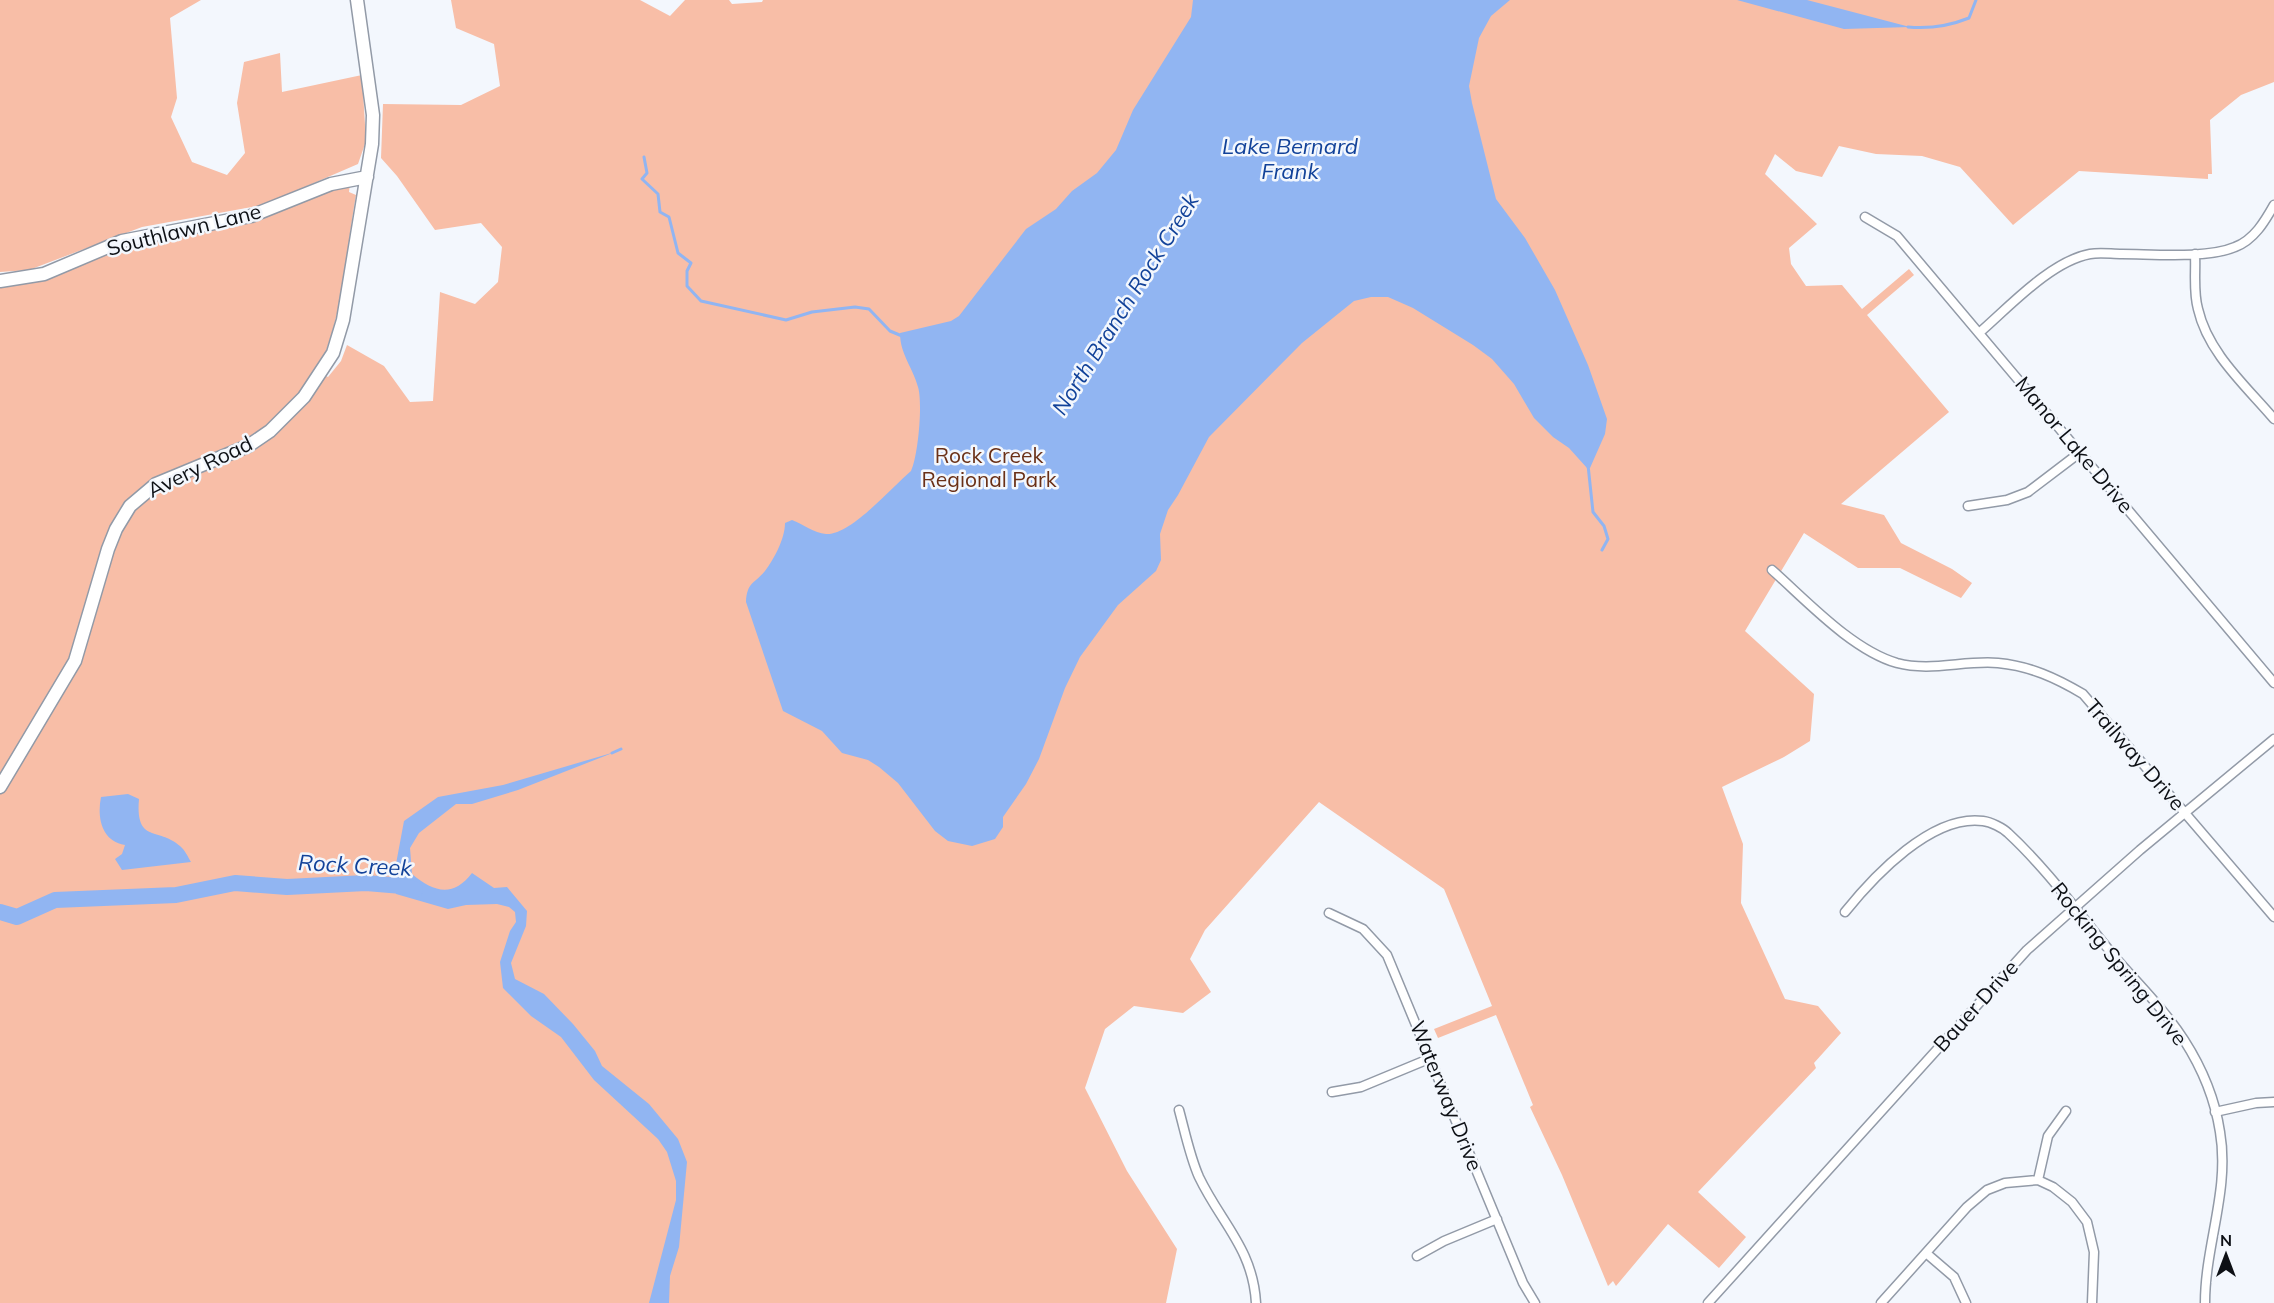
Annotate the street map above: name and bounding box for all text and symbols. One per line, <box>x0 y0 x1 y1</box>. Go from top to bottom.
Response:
water label: Lake Bernard Frank <box>1222 132 1359 185</box>
water label: North Branch Rock Creek <box>1045 187 1205 420</box>
street label: Southlawn Lane <box>104 197 264 261</box>
street label: Manor Lake Drive <box>2010 371 2139 518</box>
street label: Avery Road <box>143 430 256 503</box>
park label: Rock Creek Regional Park <box>922 442 1057 492</box>
street label: Trailway Drive <box>2080 693 2191 815</box>
water label: Rock Creek <box>298 848 413 882</box>
street label: Rocking Spring Drive <box>2046 877 2194 1050</box>
street label: Bauer Drive <box>1927 954 2023 1056</box>
street label: Waterway Drive <box>1405 1017 1489 1174</box>
north arrow <box>2196 1225 2256 1285</box>
text: N <box>2220 1230 2232 1250</box>

